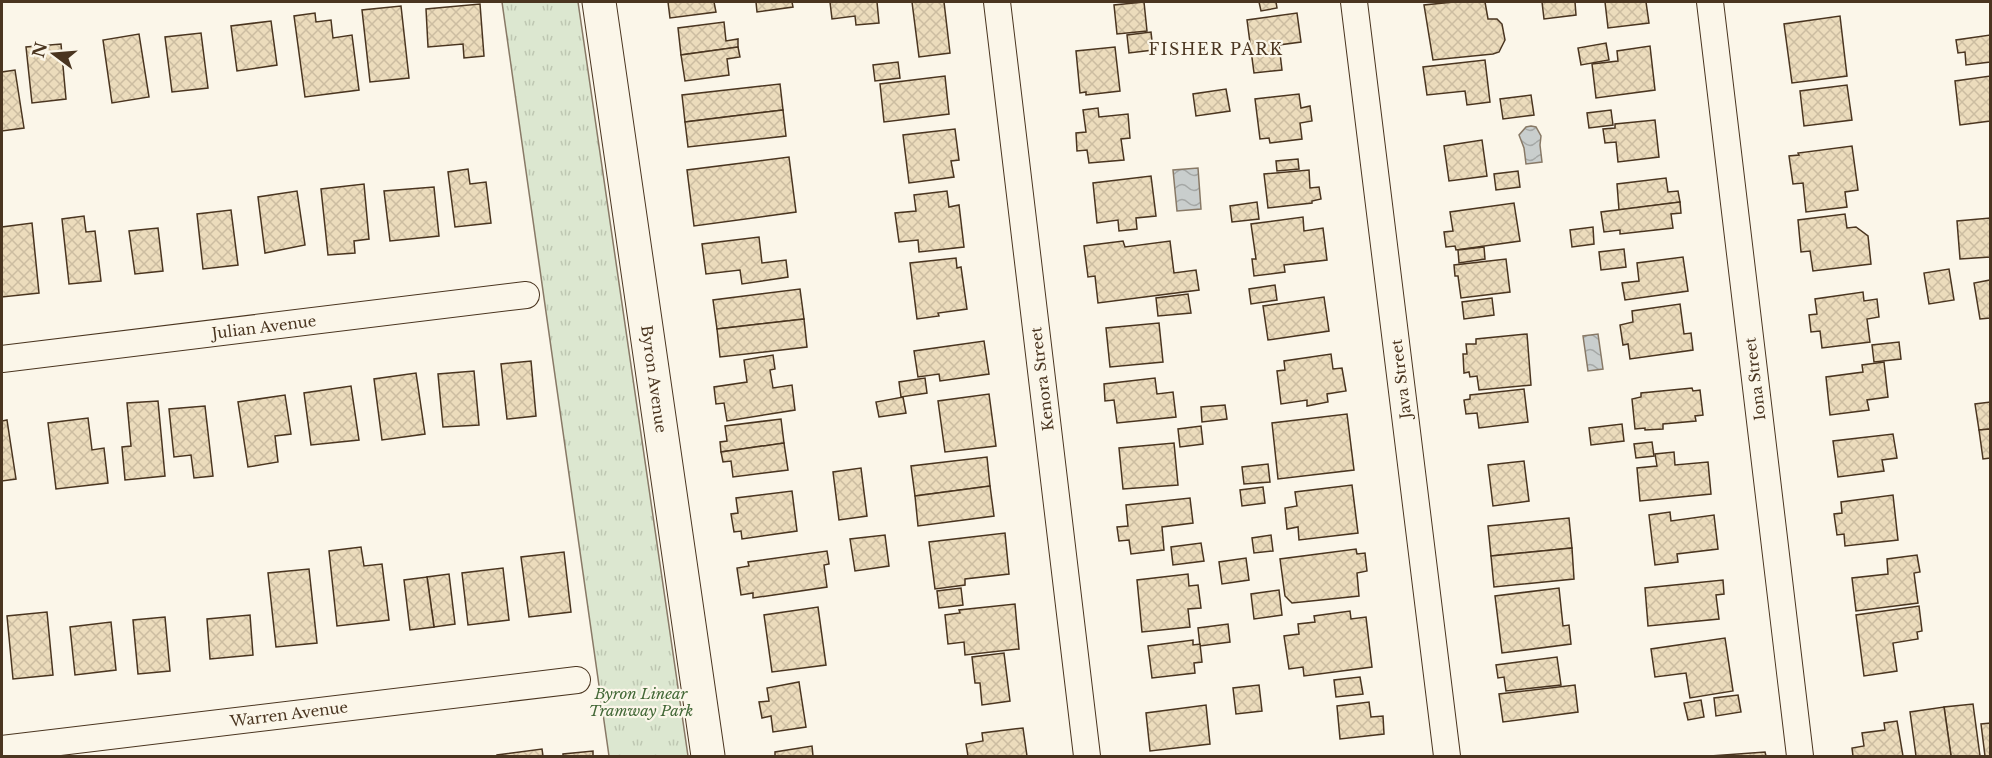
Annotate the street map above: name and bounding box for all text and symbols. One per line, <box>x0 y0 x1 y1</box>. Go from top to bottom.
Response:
north arrow <box>24 24 84 84</box>
district label: FISHER PARK <box>1149 39 1283 59</box>
text: N <box>28 40 51 60</box>
street label: Julian Avenue <box>209 311 317 343</box>
street label: Byron Avenue <box>637 324 671 434</box>
street label: Kenora Street <box>1026 325 1058 432</box>
street label: Iona Street <box>1740 336 1770 422</box>
street label: Java Street <box>1387 338 1416 422</box>
park label: Byron Linear Tramway Park <box>589 684 693 720</box>
street label: Warren Avenue <box>228 697 349 731</box>

